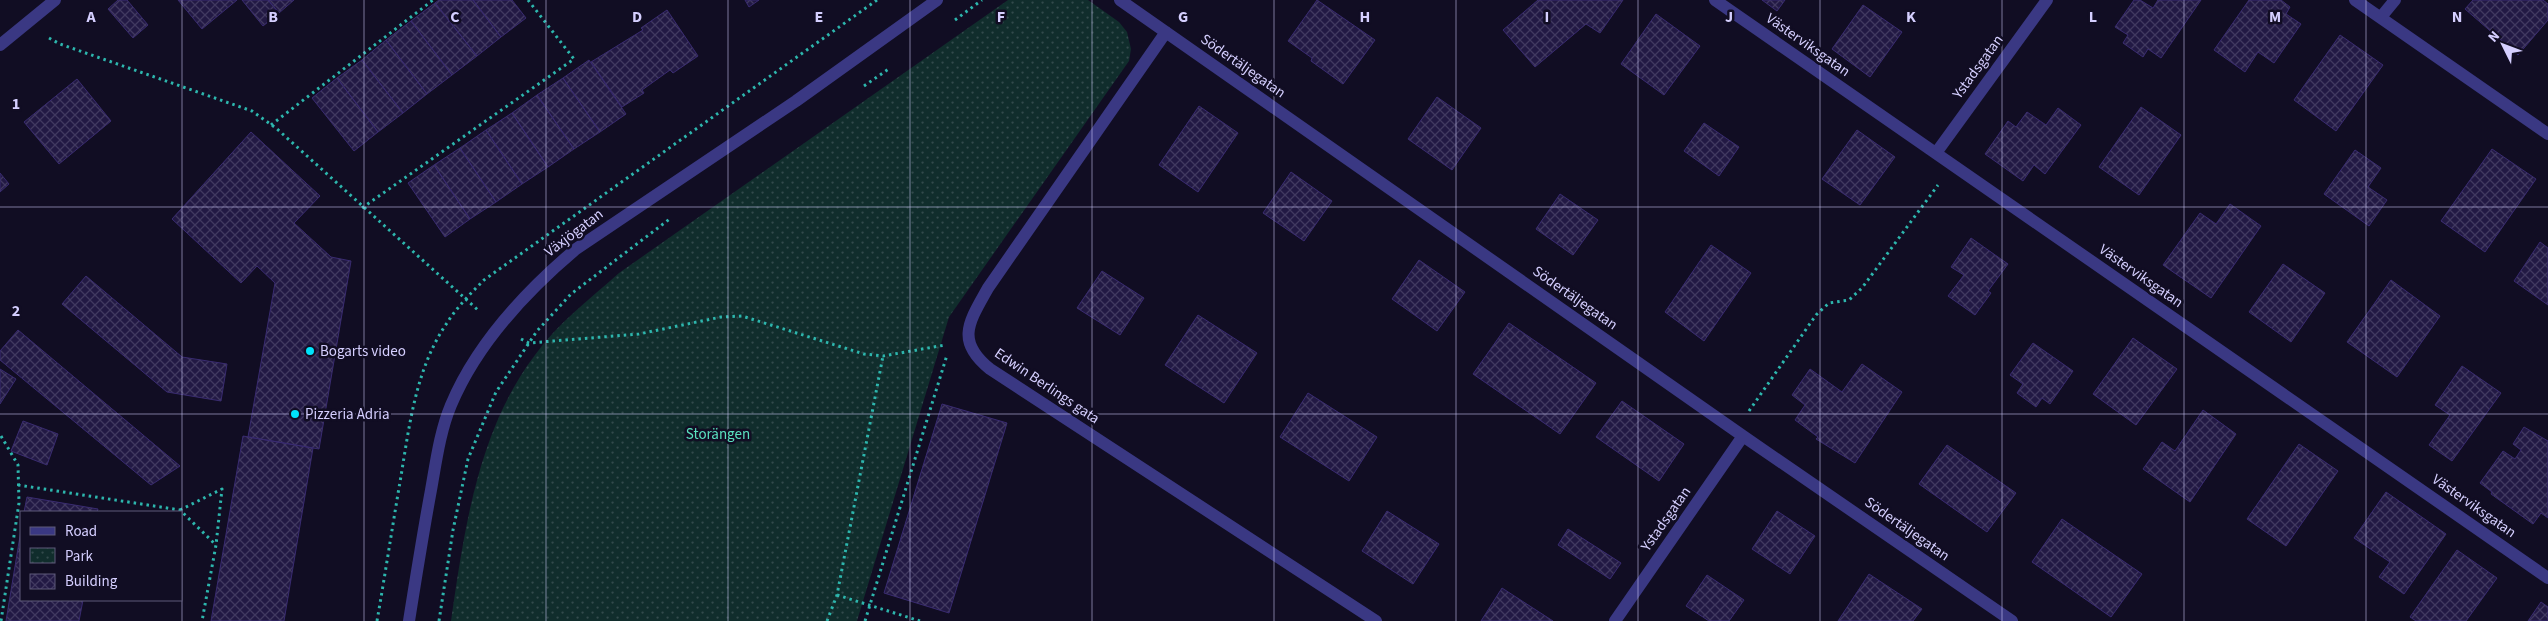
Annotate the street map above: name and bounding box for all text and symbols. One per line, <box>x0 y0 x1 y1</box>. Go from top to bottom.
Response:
text: A <box>85 6 96 28</box>
text: B <box>268 6 278 28</box>
text: C <box>450 6 460 28</box>
text: D <box>632 6 642 28</box>
text: E <box>815 6 823 28</box>
text: F <box>997 6 1005 28</box>
text: G <box>1178 6 1188 28</box>
text: H <box>1360 6 1370 28</box>
text: I <box>1545 6 1549 28</box>
text: J <box>1725 6 1733 28</box>
text: K <box>1906 6 1916 28</box>
text: L <box>2089 6 2097 28</box>
text: M <box>2269 6 2281 28</box>
text: N <box>2452 6 2462 28</box>
street label: Västerviksgatan <box>1762 8 1854 82</box>
north arrow <box>2478 20 2528 70</box>
text: N <box>2484 27 2505 47</box>
street label: Södertäljegatan <box>1196 29 1290 103</box>
street label: Ystadsgatan <box>1947 31 2008 104</box>
text: 1 <box>12 93 20 115</box>
street label: Växjögatan <box>540 204 608 262</box>
street label: Västerviksgatan <box>2095 239 2187 313</box>
street label: Södertäljegatan <box>1528 261 1622 335</box>
text: 2 <box>12 300 20 322</box>
place label: Bogarts video <box>320 341 406 362</box>
street label: Edwin Berlings gata <box>990 343 1104 429</box>
marker: Bogarts video <box>304 345 316 357</box>
place label: Pizzeria Adria <box>305 404 390 425</box>
marker: Pizzeria Adria <box>289 408 301 420</box>
park label: Storängen <box>686 424 750 445</box>
street label: Västerviksgatan <box>2428 469 2520 543</box>
street label: Ystadsgatan <box>1635 482 1696 556</box>
street label: Södertäljegatan <box>1860 492 1954 566</box>
legend <box>20 511 182 601</box>
text: Road <box>65 521 97 542</box>
text: Park <box>65 546 94 567</box>
text: Building <box>65 571 118 592</box>

